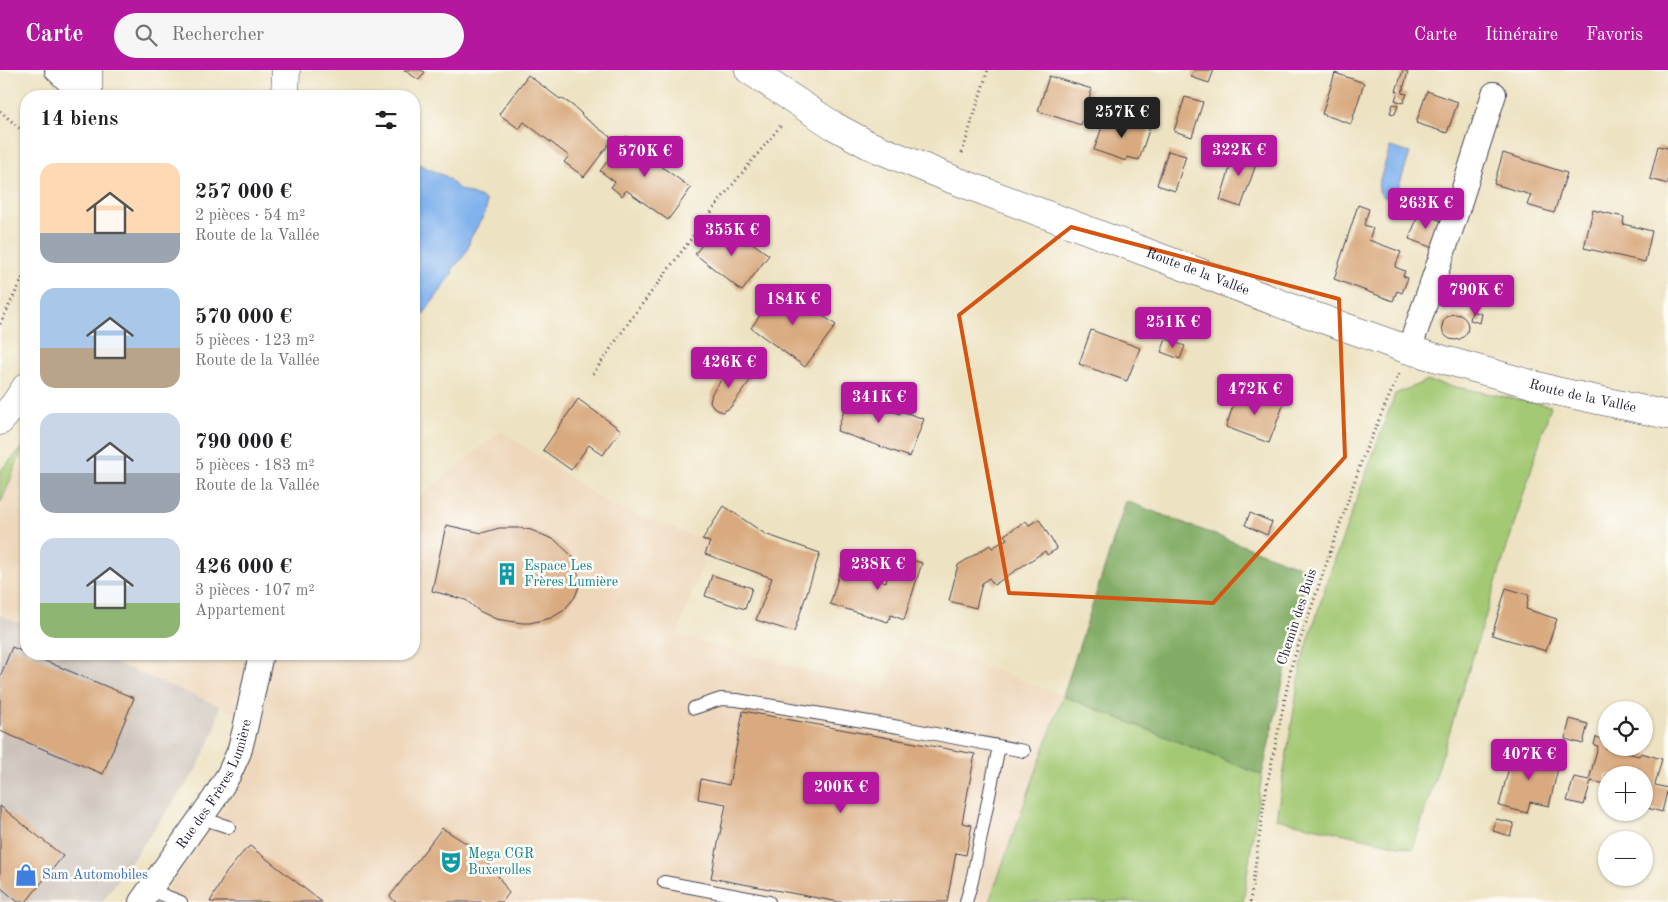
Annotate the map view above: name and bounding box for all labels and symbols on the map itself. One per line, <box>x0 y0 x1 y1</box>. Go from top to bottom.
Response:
pin: 257K € <box>1081 97 1163 139</box>
pin: 322K € <box>1198 134 1280 177</box>
pin: 570K € <box>604 136 686 178</box>
pin: 263K € <box>1385 188 1467 230</box>
pin: 355K € <box>691 214 773 257</box>
street label: Route de la Vallée <box>1144 246 1251 298</box>
pin: 790K € <box>1435 274 1517 317</box>
pin: 184K € <box>752 284 834 326</box>
pin: 251K € <box>1132 306 1214 349</box>
pin: 426K € <box>688 346 770 389</box>
pin: 472K € <box>1214 374 1296 416</box>
street label: Route de la Vallée <box>1528 377 1637 415</box>
pin: 341K € <box>838 382 920 424</box>
pin: 238K € <box>837 548 919 591</box>
place label: Espace Les Frères Lumière <box>524 559 618 589</box>
building icon: Espace Les Frères Lumière <box>494 561 520 587</box>
street label: Chemin des Buis <box>1275 567 1319 667</box>
street label: Rue des Frères Lumière <box>174 718 254 851</box>
pin: 407K € <box>1488 738 1570 781</box>
pin: 200K € <box>800 772 882 814</box>
place label: Mega CGR Buxerolles <box>468 847 534 877</box>
theatre icon: Mega CGR Buxerolles <box>438 849 464 875</box>
shop icon: Sam Automobiles <box>13 862 39 888</box>
place label: Sam Automobiles <box>42 868 148 882</box>

